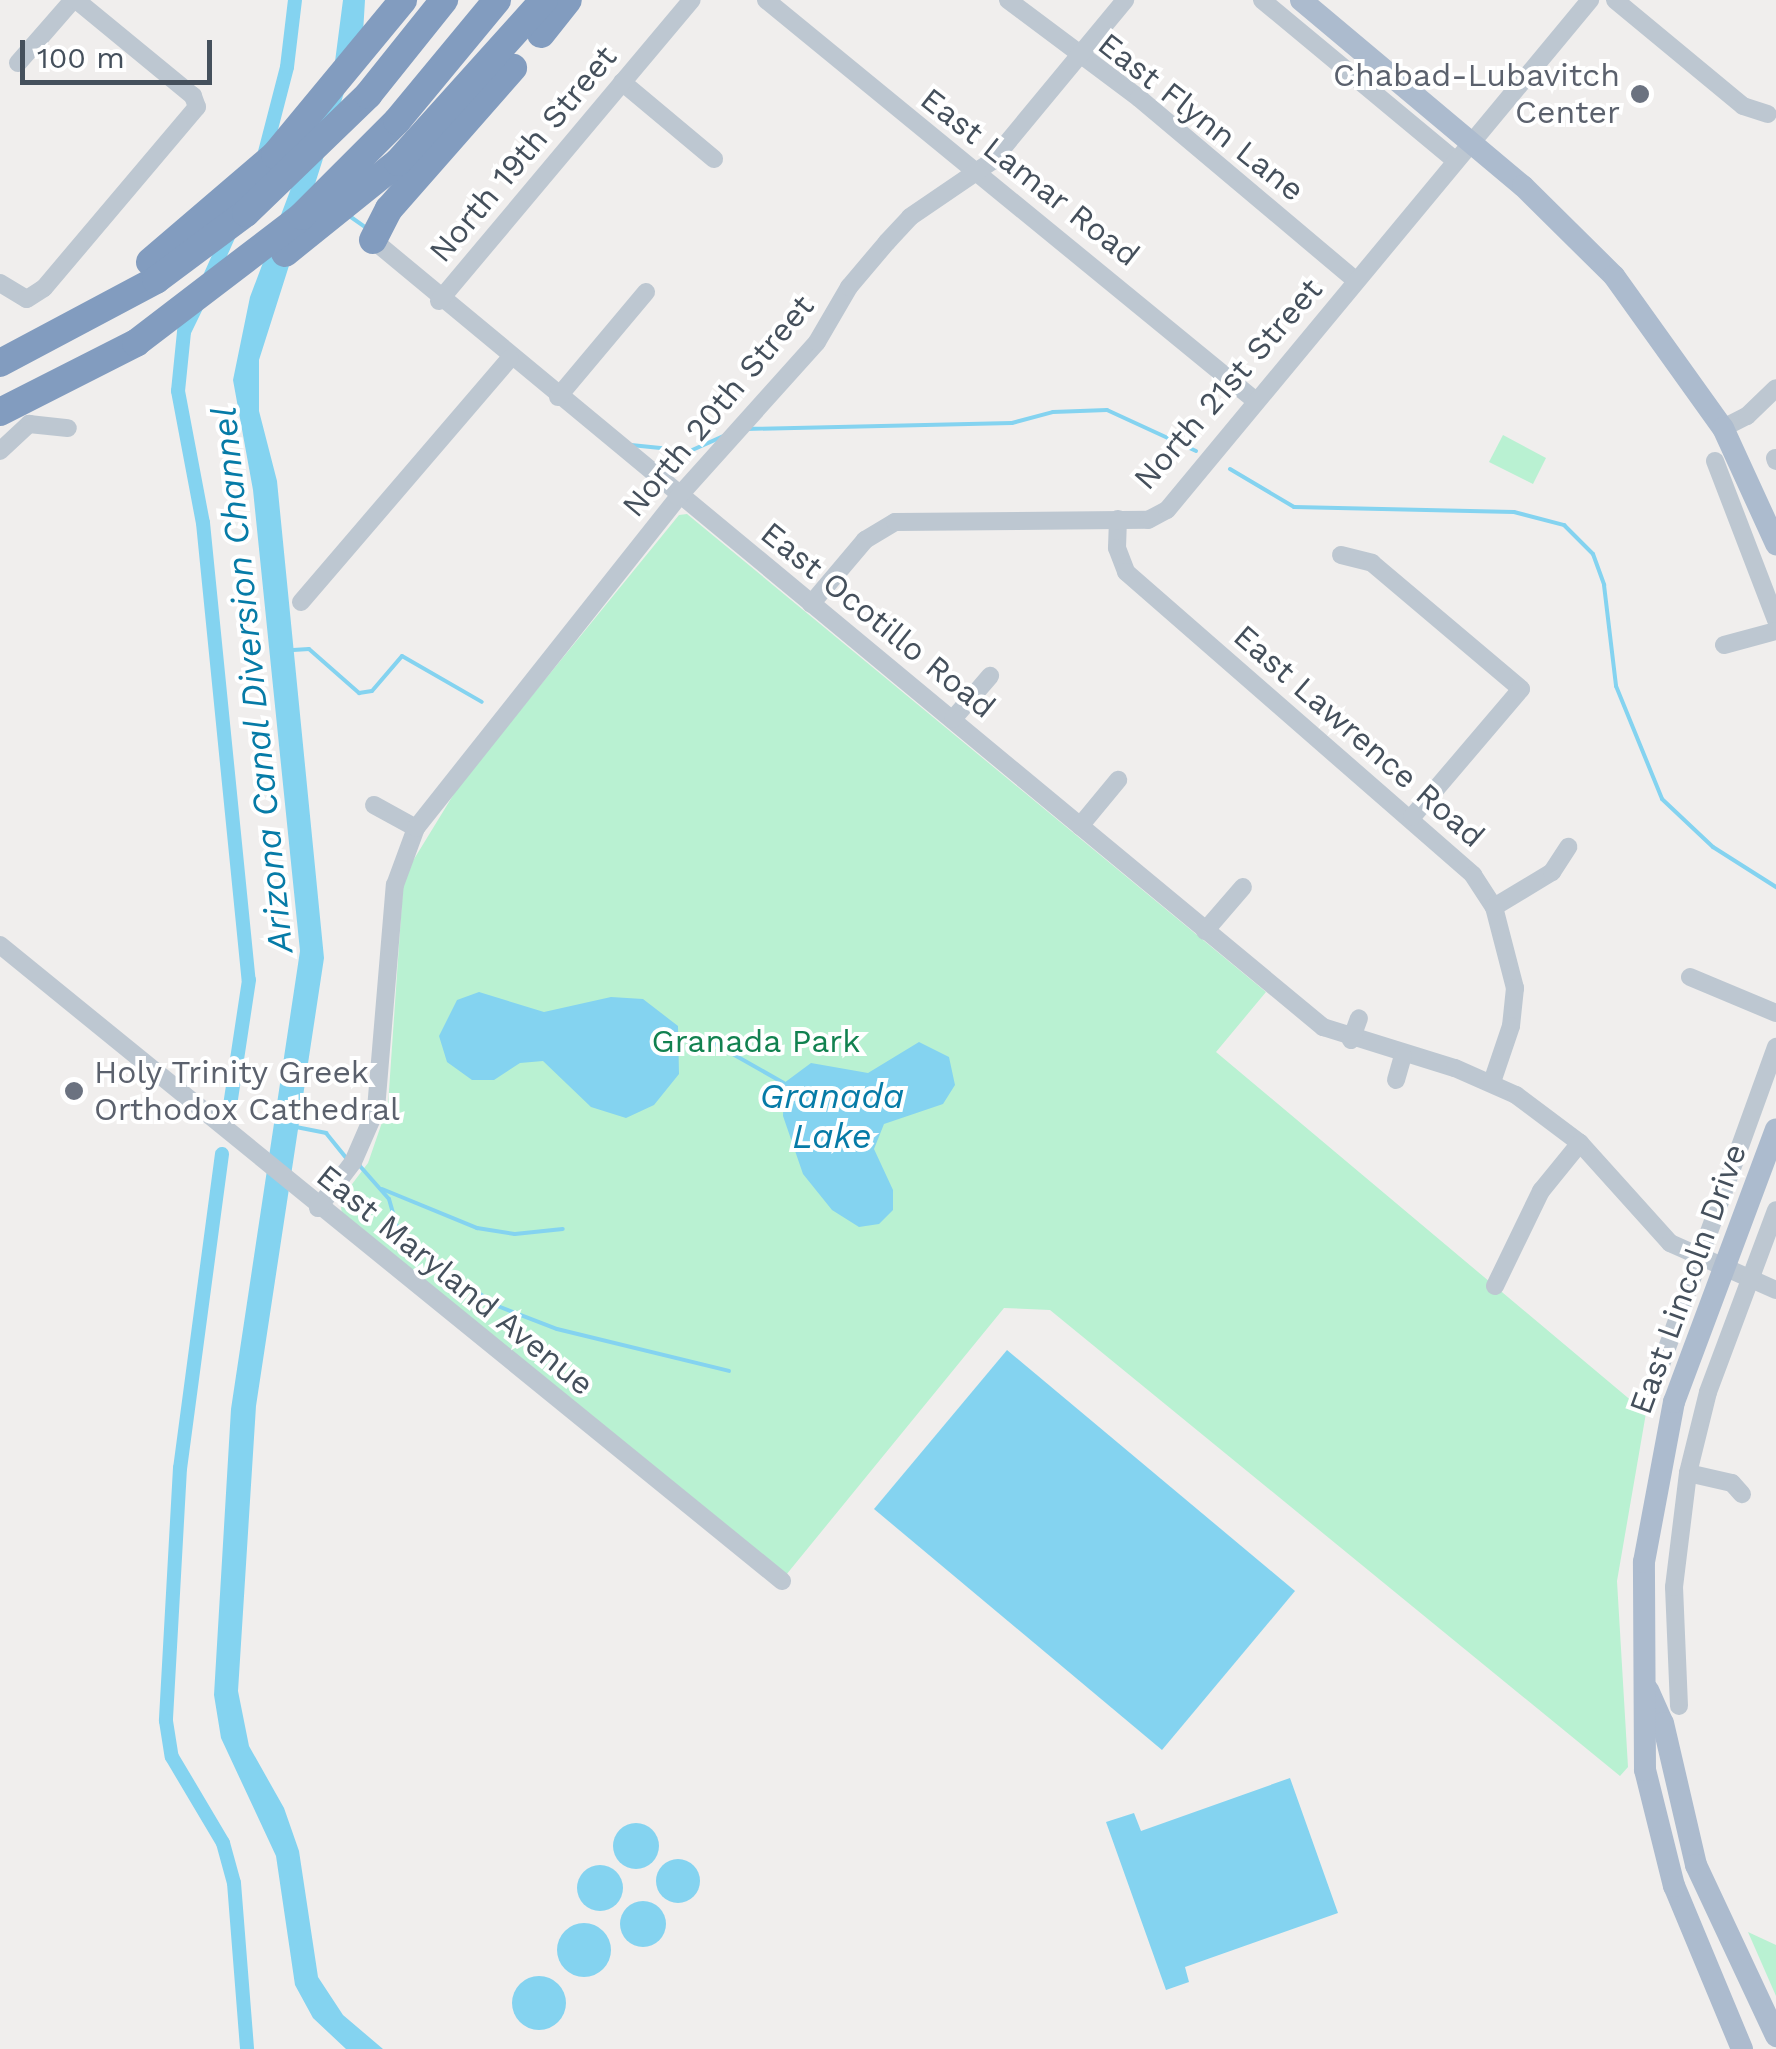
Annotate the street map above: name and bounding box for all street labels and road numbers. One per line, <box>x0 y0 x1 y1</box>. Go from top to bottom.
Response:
street label: East Flynn Lane <box>1090 25 1312 209</box>
street label: North 19th Street <box>421 38 625 270</box>
street label: East Lamar Road <box>913 79 1147 275</box>
street label: North 21st Street <box>1126 271 1330 497</box>
street label: North 20th Street <box>614 287 822 525</box>
street label: East Ocotillo Road <box>753 514 1003 726</box>
street label: East Lawrence Road <box>1226 617 1492 855</box>
street label: East Lincoln Drive <box>1621 1139 1755 1419</box>
street label: East Maryland Avenue <box>308 1156 602 1404</box>

